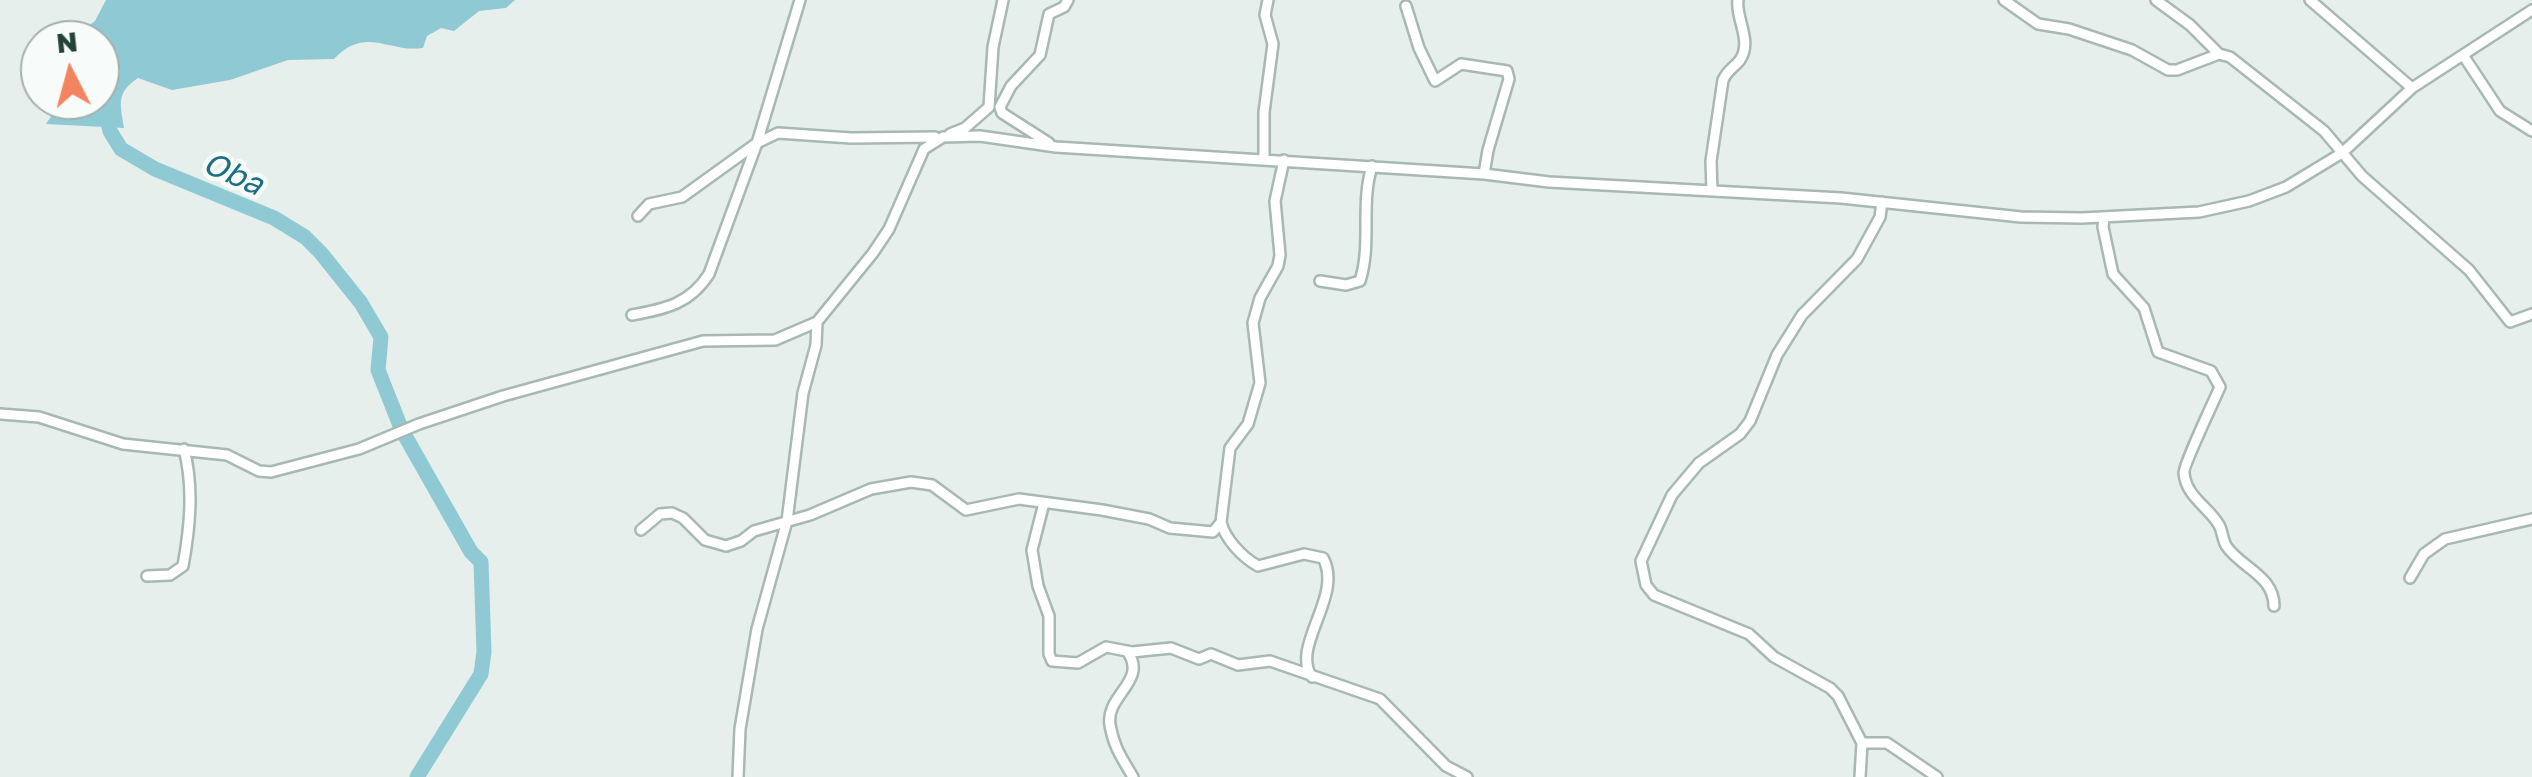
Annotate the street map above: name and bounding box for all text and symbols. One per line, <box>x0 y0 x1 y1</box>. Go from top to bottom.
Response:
north arrow <box>20 20 120 120</box>
text: N <box>55 24 79 59</box>
water label: Oba <box>197 144 269 204</box>

